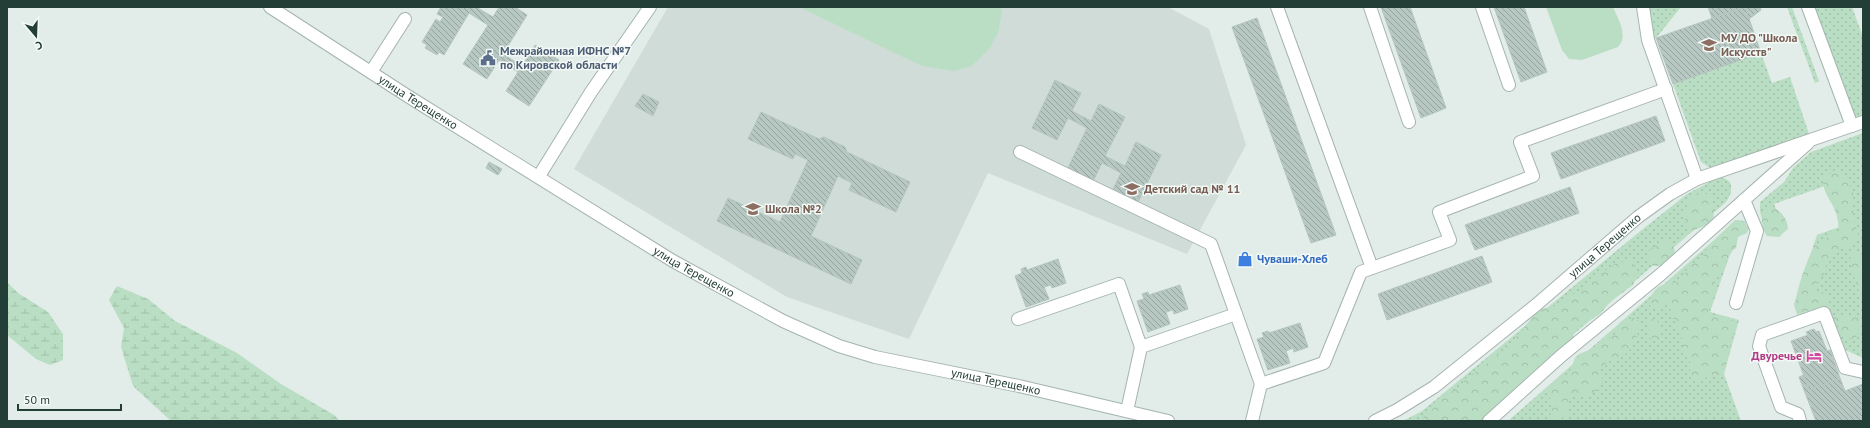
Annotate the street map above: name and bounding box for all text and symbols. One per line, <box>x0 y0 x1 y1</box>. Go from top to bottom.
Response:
north arrow <box>16 16 56 56</box>
place label: МУ ДО "Школа Искусств" <box>1721 30 1797 59</box>
school or university icon: МУ ДО "Школа Искусств" <box>1700 36 1718 54</box>
text: С <box>34 38 44 53</box>
place label: Межрайонная ИФНС №7 по Кировской области <box>500 43 631 72</box>
public building icon: Межрайонная ИФНС №7 по Кировской области <box>479 49 497 67</box>
street label: улица Терещенко <box>376 71 461 132</box>
school or university icon: Детский сад № 11 <box>1123 180 1141 198</box>
place label: Детский сад № 11 <box>1144 181 1240 196</box>
school or university icon: Школа №2 <box>744 200 762 218</box>
place label: Школа №2 <box>765 201 822 216</box>
street label: улица Терещенко <box>1565 210 1644 281</box>
street label: улица Терещенко <box>651 243 737 300</box>
shop icon: Чуваши-Хлеб <box>1236 250 1254 268</box>
place label: Чуваши-Хлеб <box>1257 251 1328 266</box>
hotel icon: Двуречье <box>1805 347 1823 365</box>
place label: Двуречье <box>1751 348 1802 363</box>
street label: улица Терещенко <box>950 365 1042 398</box>
scale bar <box>18 386 121 412</box>
text: 50 m <box>24 392 50 407</box>

